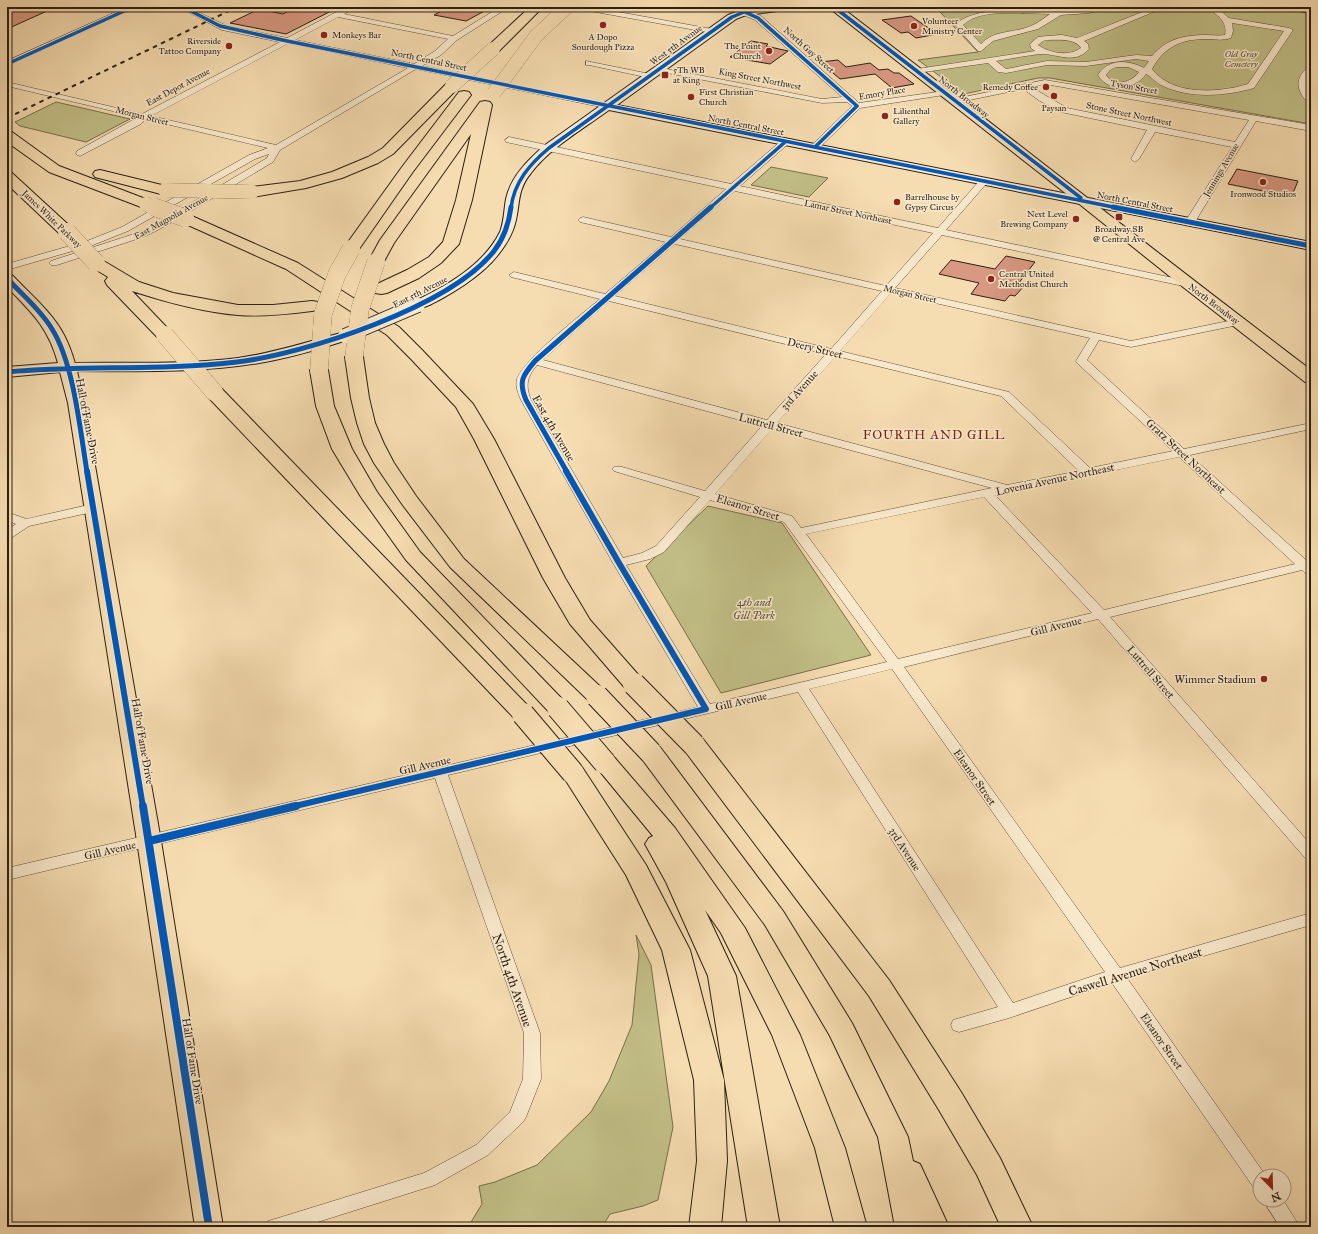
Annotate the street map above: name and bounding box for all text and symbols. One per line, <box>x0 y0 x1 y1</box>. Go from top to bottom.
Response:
place label: Volunteer Ministry Center <box>921 15 983 36</box>
marker: A Dopo Sourdough Pizza <box>598 20 608 30</box>
marker: Volunteer Ministry Center <box>909 21 919 31</box>
street label: West 5th Avenue <box>648 22 704 67</box>
street label: North Gay Street <box>782 24 838 76</box>
place label: Monkeys Bar <box>332 29 382 40</box>
marker: Monkeys Bar <box>319 30 329 40</box>
place label: A Dopo Sourdough Pizza <box>572 31 635 53</box>
place label: Riverside Tattoo Company <box>159 35 222 56</box>
place label: The Point Church <box>724 40 762 61</box>
marker: Riverside Tattoo Company <box>224 41 234 51</box>
street label: North Central Street <box>390 46 469 73</box>
marker: The Point Church <box>764 46 774 56</box>
park label: Old Gray Cemetery <box>1224 48 1258 69</box>
place label: 5Th WB at King <box>673 64 705 86</box>
street label: East Depot Avenue <box>144 65 212 108</box>
street label: King Street Northwest <box>718 65 803 93</box>
marker: 5Th WB at King <box>660 70 670 80</box>
street label: North Broadway <box>937 73 993 120</box>
street label: Tyson Street <box>1110 77 1159 96</box>
place label: Remedy Coffee <box>982 81 1038 92</box>
marker: Remedy Coffee <box>1041 82 1051 92</box>
street label: Emory Place <box>858 83 906 102</box>
place label: First Christian Church <box>699 86 754 107</box>
marker: Paysan <box>1049 91 1059 101</box>
marker: First Christian Church <box>686 92 696 102</box>
street label: Stone Street Northwest <box>1085 99 1174 128</box>
place label: Paysan <box>1042 102 1067 113</box>
street label: Morgan Street <box>114 104 171 129</box>
place label: Lilienthal Gallery <box>893 105 931 126</box>
marker: Lilienthal Gallery <box>880 111 890 121</box>
street label: North Central Street <box>707 112 786 137</box>
street label: Jennings Avenue <box>1200 141 1242 200</box>
marker: Ironwood Studios <box>1258 177 1268 187</box>
street label: James White Parkway <box>19 187 85 251</box>
place label: Ironwood Studios <box>1230 188 1296 199</box>
street label: North Central Street <box>1096 189 1175 214</box>
place label: Barrelhouse by Gypsy Circus <box>905 191 960 212</box>
street label: East Magnolia Avenue <box>132 192 210 242</box>
street label: Lamar Street Northeast <box>803 197 894 226</box>
marker: Barrelhouse by Gypsy Circus <box>892 197 902 207</box>
place label: Next Level Brewing Company <box>1000 208 1069 230</box>
marker: Broadway SB @ Central Ave <box>1114 212 1124 222</box>
marker: Next Level Brewing Company <box>1071 214 1081 224</box>
place label: Broadway SB @ Central Ave <box>1093 223 1145 244</box>
place label: Central United Methodist Church <box>999 268 1068 289</box>
street label: East 5th Avenue <box>391 273 449 310</box>
marker: Central United Methodist Church <box>986 274 996 284</box>
street label: North Broadway <box>1186 281 1243 327</box>
street label: Morgan Street <box>882 282 939 306</box>
street label: Deery Street <box>786 335 844 362</box>
street label: 3rd Avenue <box>778 367 821 413</box>
street label: Hall of Fame Drive <box>73 377 102 466</box>
street label: East 4th Avenue <box>529 393 578 464</box>
street label: Luttrell Street <box>737 411 805 440</box>
street label: Gratz Street Northeast <box>1143 416 1228 497</box>
district label: FOURTH AND GILL <box>863 427 1005 443</box>
street label: Lovenia Avenue Northeast <box>995 461 1116 498</box>
street label: Eleanor Street <box>715 492 781 523</box>
park label: 4th and Gill Park <box>733 596 775 622</box>
street label: Gill Avenue <box>1029 614 1084 639</box>
street label: Luttrell Street <box>1124 643 1177 702</box>
place label: Wimmer Stadium <box>1175 673 1257 686</box>
marker: Wimmer Stadium <box>1259 674 1269 684</box>
street label: Gill Avenue <box>714 689 769 714</box>
street label: Hall of Fame Drive <box>129 697 157 786</box>
street label: Eleanor Street <box>951 747 999 808</box>
street label: Gill Avenue <box>398 753 453 778</box>
street label: 3rd Avenue <box>886 825 924 874</box>
street label: Gill Avenue <box>83 838 138 863</box>
street label: North 4th Avenue <box>489 931 536 1030</box>
street label: Caswell Avenue Northeast <box>1067 944 1204 1000</box>
street label: Eleanor Street <box>1138 1011 1186 1072</box>
street label: Hall of Fame Drive <box>179 1017 206 1106</box>
north arrow <box>1252 1168 1292 1208</box>
text: N <box>1268 1189 1283 1205</box>

